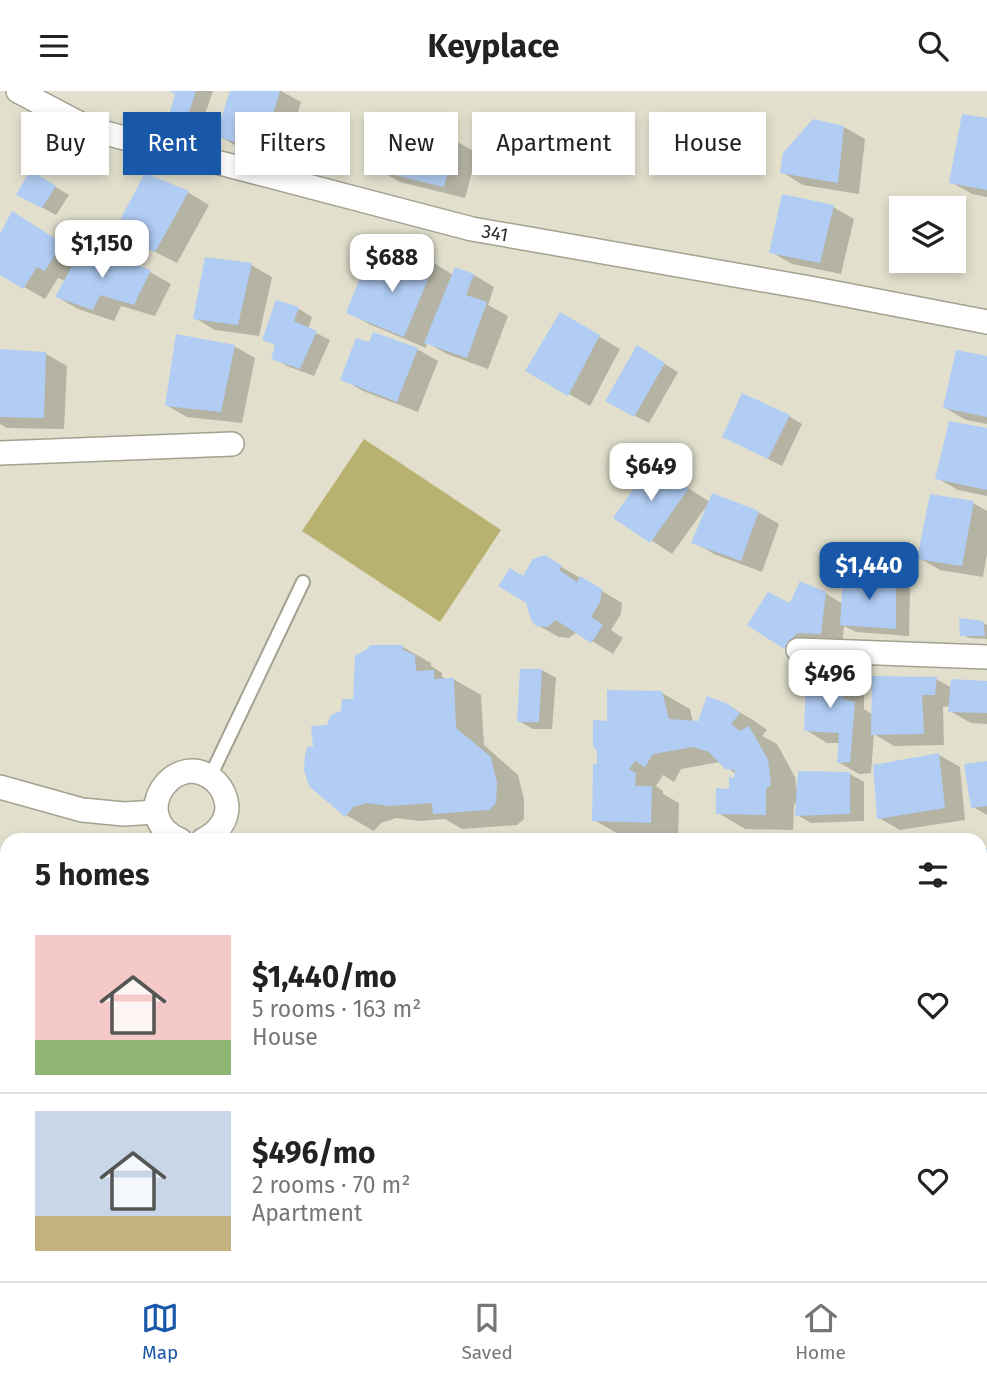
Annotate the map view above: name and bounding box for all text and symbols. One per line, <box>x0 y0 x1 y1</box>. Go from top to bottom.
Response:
icon: menu <box>35 27 73 65</box>
text: Keyplace <box>427 27 560 65</box>
icon: search <box>914 27 952 65</box>
chip: Buy <box>21 112 109 175</box>
chip: Rent <box>123 112 221 175</box>
chip: Filters <box>235 112 350 175</box>
chip: New <box>364 112 458 175</box>
chip: Apartment <box>472 112 635 175</box>
chip: House <box>649 112 766 175</box>
map controls <box>889 196 966 273</box>
button: layers <box>889 196 966 273</box>
street label: 341 <box>480 219 510 247</box>
pin: $1,150 <box>45 221 159 280</box>
text: $1,150 <box>71 229 133 257</box>
pin: $688 <box>351 235 433 294</box>
text: $688 <box>366 243 418 271</box>
pin: $649 <box>610 443 692 503</box>
text: $649 <box>625 452 677 480</box>
pin: $1,440 <box>812 543 926 602</box>
text: $1,440 <box>836 551 902 579</box>
pin: $496 <box>789 651 871 710</box>
text: $496 <box>804 659 856 687</box>
icon: filters <box>914 856 952 894</box>
text: 5 homes <box>35 857 149 893</box>
text: $1,440/mo <box>252 959 397 995</box>
icon: home <box>91 963 175 1047</box>
icon: heart <box>914 986 952 1024</box>
text: 5 rooms · 163 m² <box>252 995 421 1023</box>
text: House <box>252 1023 318 1051</box>
text: $496/mo <box>252 1135 376 1171</box>
icon: home <box>91 1139 175 1223</box>
icon: heart <box>914 1162 952 1200</box>
text: 2 rooms · 70 m² <box>252 1171 410 1199</box>
text: Apartment <box>252 1199 362 1227</box>
tab: Map <box>141 1299 179 1364</box>
tab: Saved <box>461 1299 513 1364</box>
tab: Home <box>795 1299 846 1364</box>

